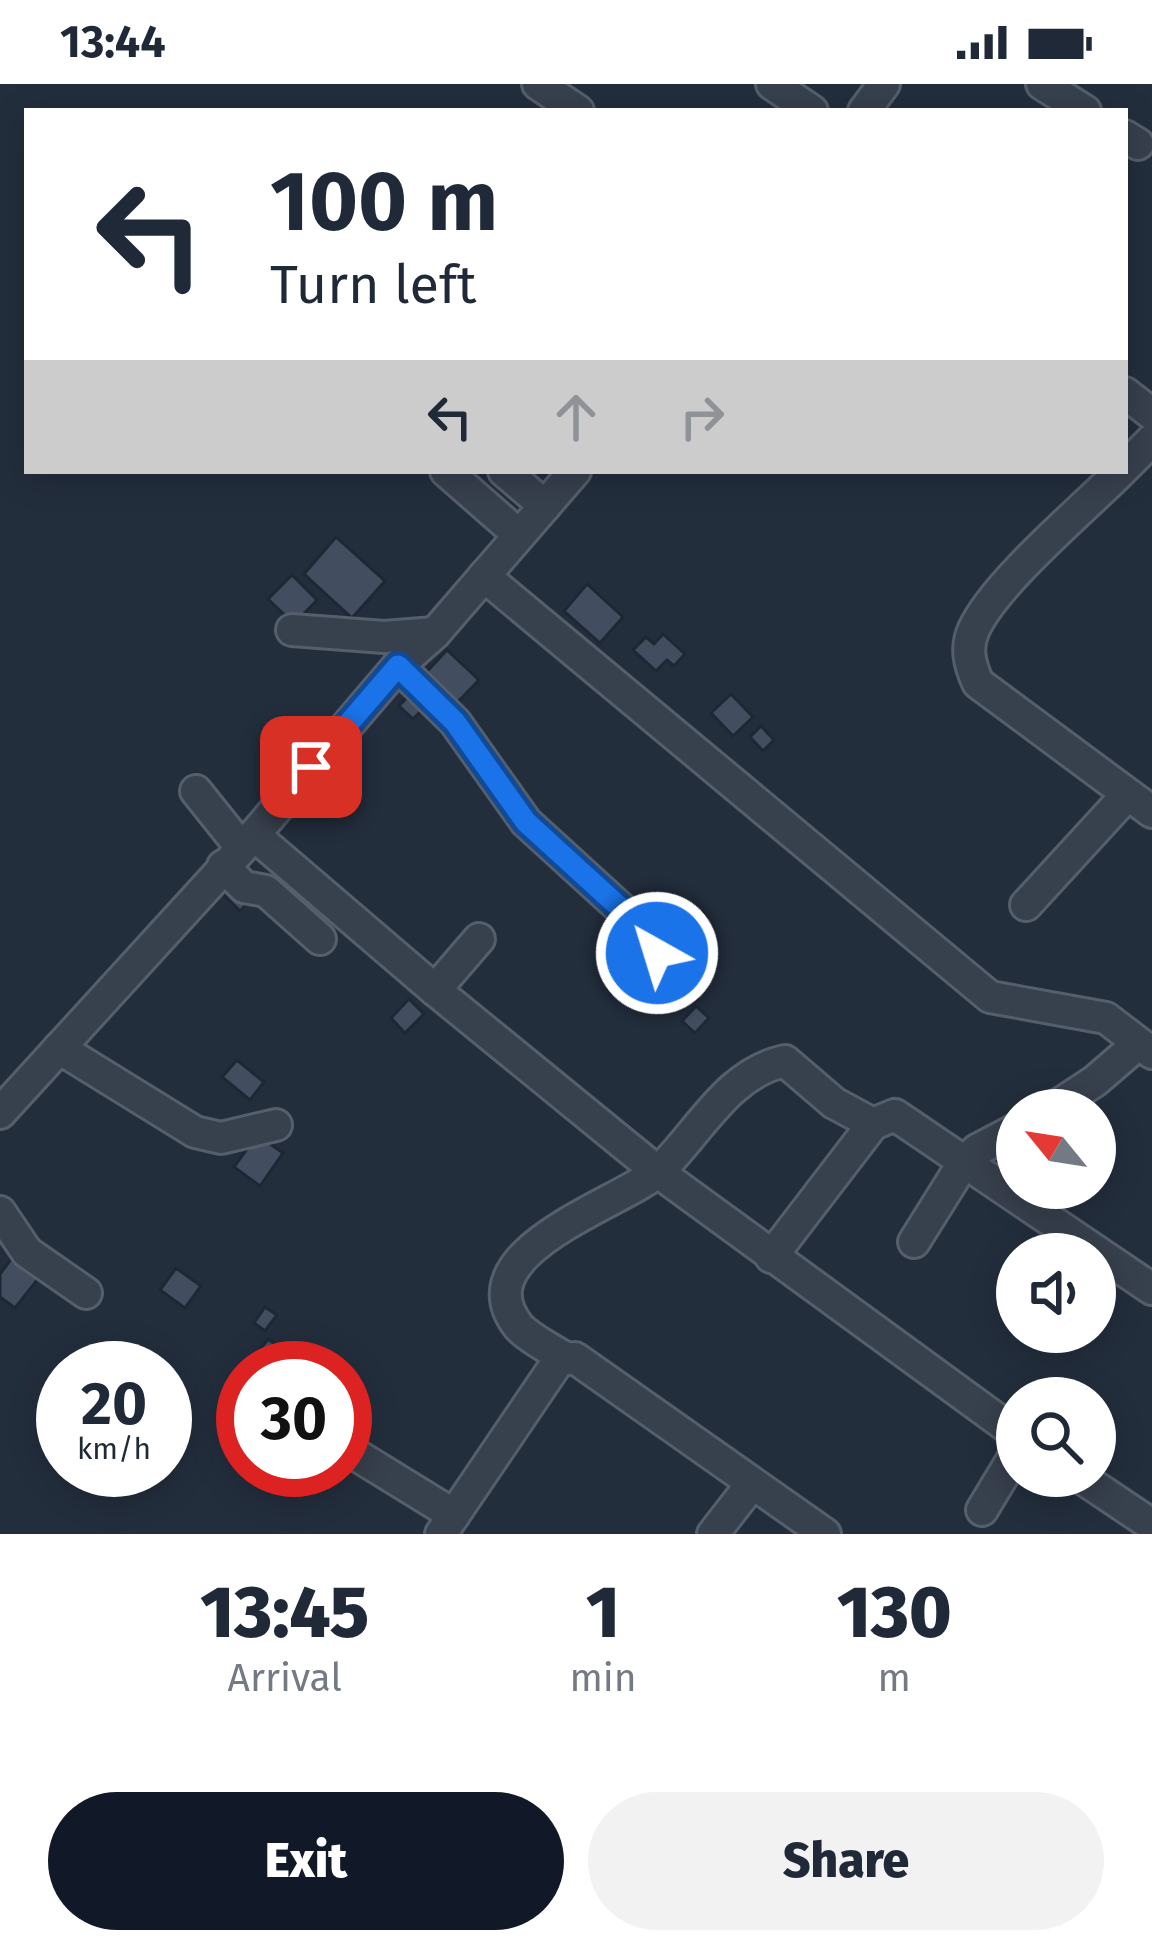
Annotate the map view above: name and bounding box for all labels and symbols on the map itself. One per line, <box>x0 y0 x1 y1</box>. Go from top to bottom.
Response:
pin <box>260 716 362 818</box>
position arrow <box>594 890 720 1016</box>
north arrow <box>996 1089 1116 1209</box>
speed limit sign: 30 <box>216 1341 372 1497</box>

